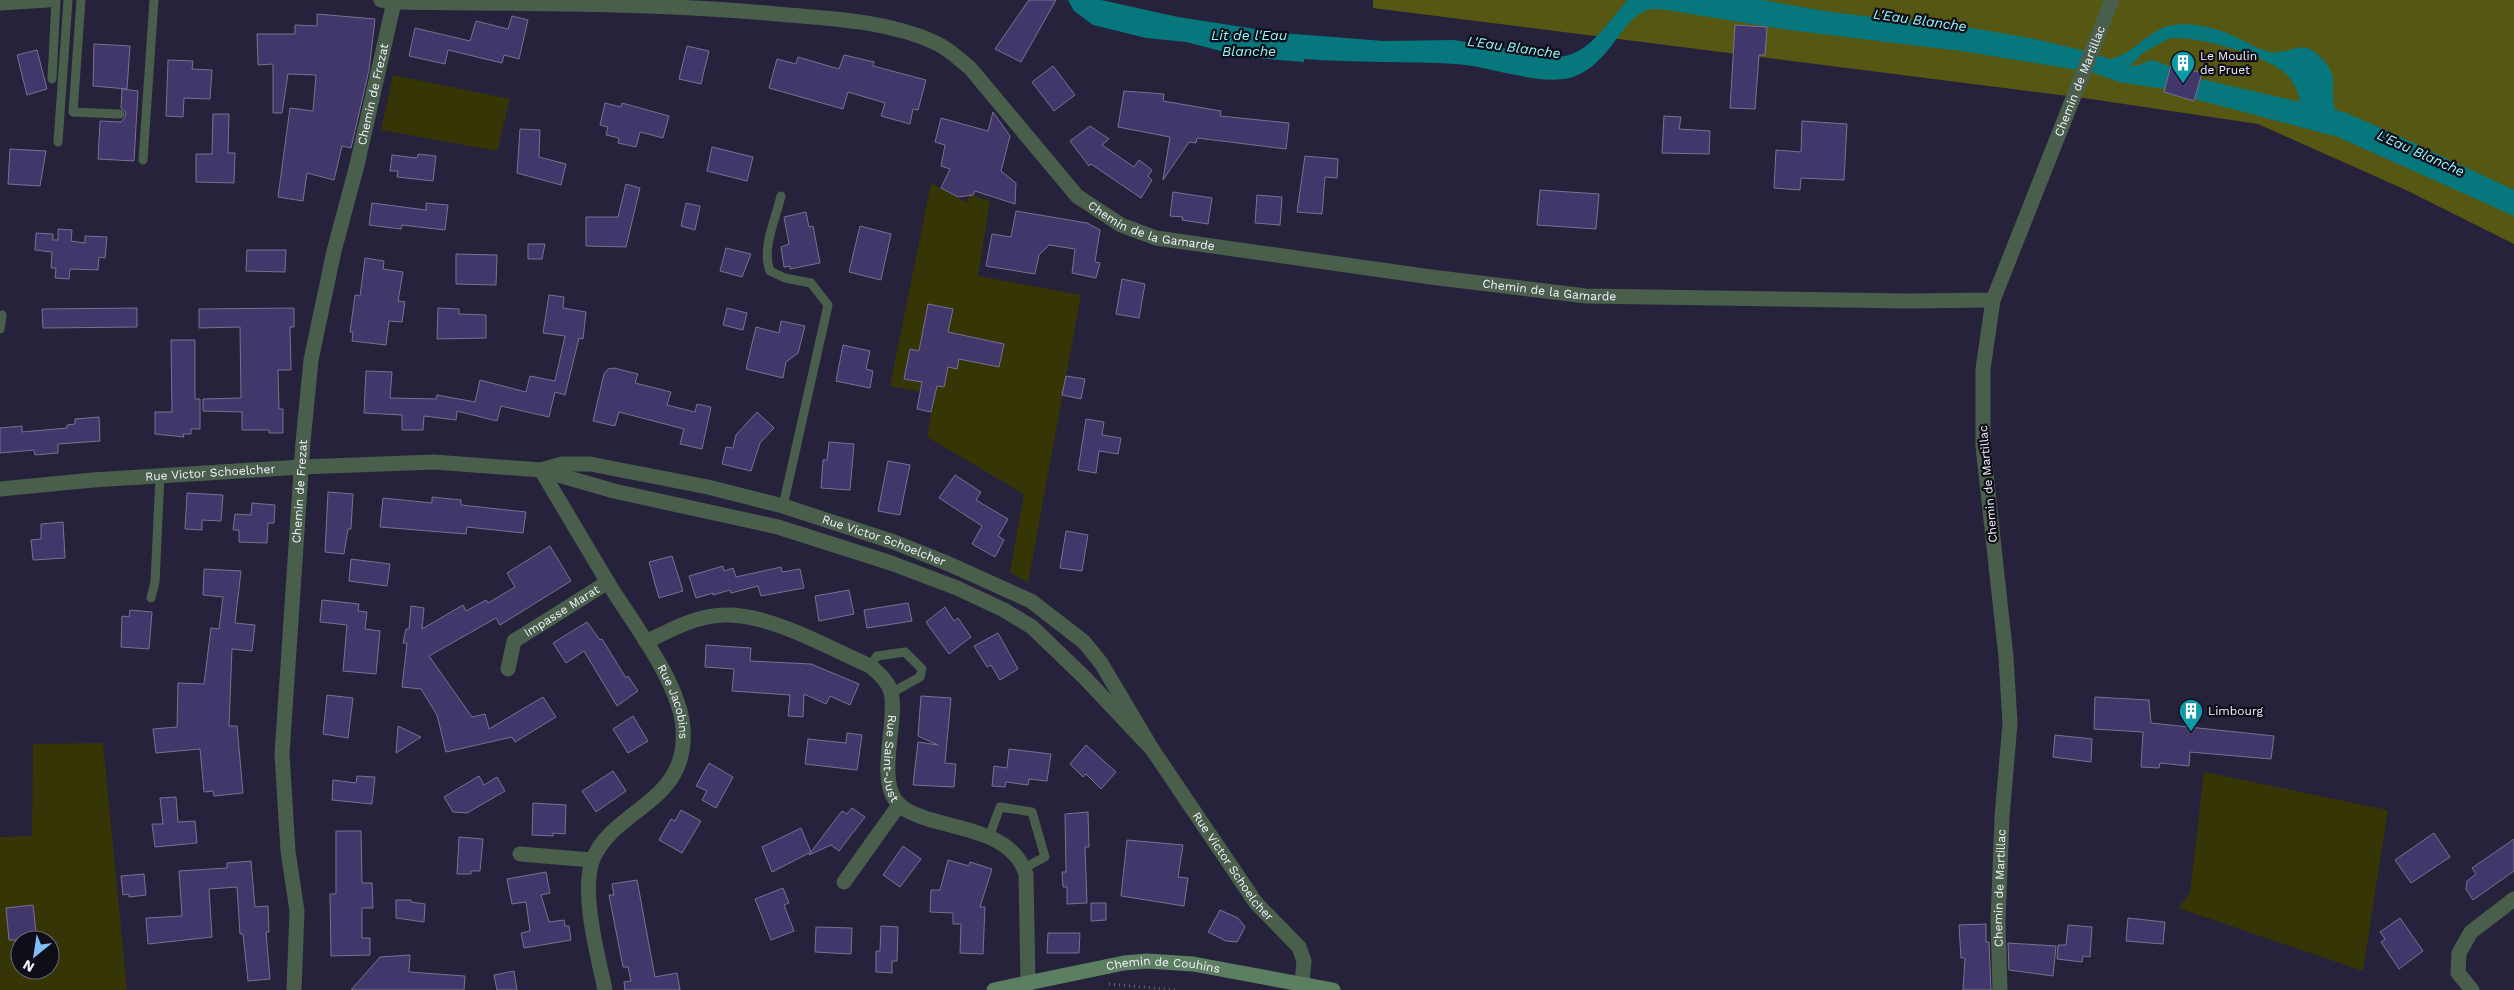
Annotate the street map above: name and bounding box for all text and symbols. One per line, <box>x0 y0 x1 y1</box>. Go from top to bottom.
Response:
water label: L'Eau Blanche <box>1872 6 1968 34</box>
street label: Chemin de Martillac <box>2052 23 2108 139</box>
water label: Lit de l'Eau Blanche <box>1211 27 1287 59</box>
water label: L'Eau Blanche <box>1466 33 1562 61</box>
street label: Chemin de Frezat <box>355 42 391 146</box>
place label: Le Moulin de Pruet <box>2200 49 2257 77</box>
building icon: Le Moulin de Pruet <box>2170 50 2196 84</box>
water label: L'Eau Blanche <box>2375 127 2467 179</box>
street label: Chemin de la Gamarde <box>1085 198 1216 253</box>
street label: Chemin de la Gamarde <box>1482 276 1616 303</box>
street label: Chemin de Martillac <box>1976 424 2000 543</box>
street label: Chemin de Frezat <box>289 439 310 544</box>
street label: Rue Victor Schoelcher <box>145 462 276 484</box>
street label: Rue Victor Schoelcher <box>820 512 948 569</box>
street label: Impasse Marat <box>521 582 602 640</box>
street label: Rue Jacobins <box>654 662 690 739</box>
building icon: Limbourg <box>2178 698 2204 732</box>
place label: Limbourg <box>2208 704 2264 718</box>
street label: Rue Saint-Just <box>881 714 902 805</box>
street label: Rue Victor Schoelcher <box>1190 809 1276 924</box>
street label: Chemin de Martillac <box>1991 829 2009 947</box>
north arrow <box>10 930 60 980</box>
street label: Chemin de Couhins <box>1105 954 1221 976</box>
text: N <box>20 957 37 976</box>

